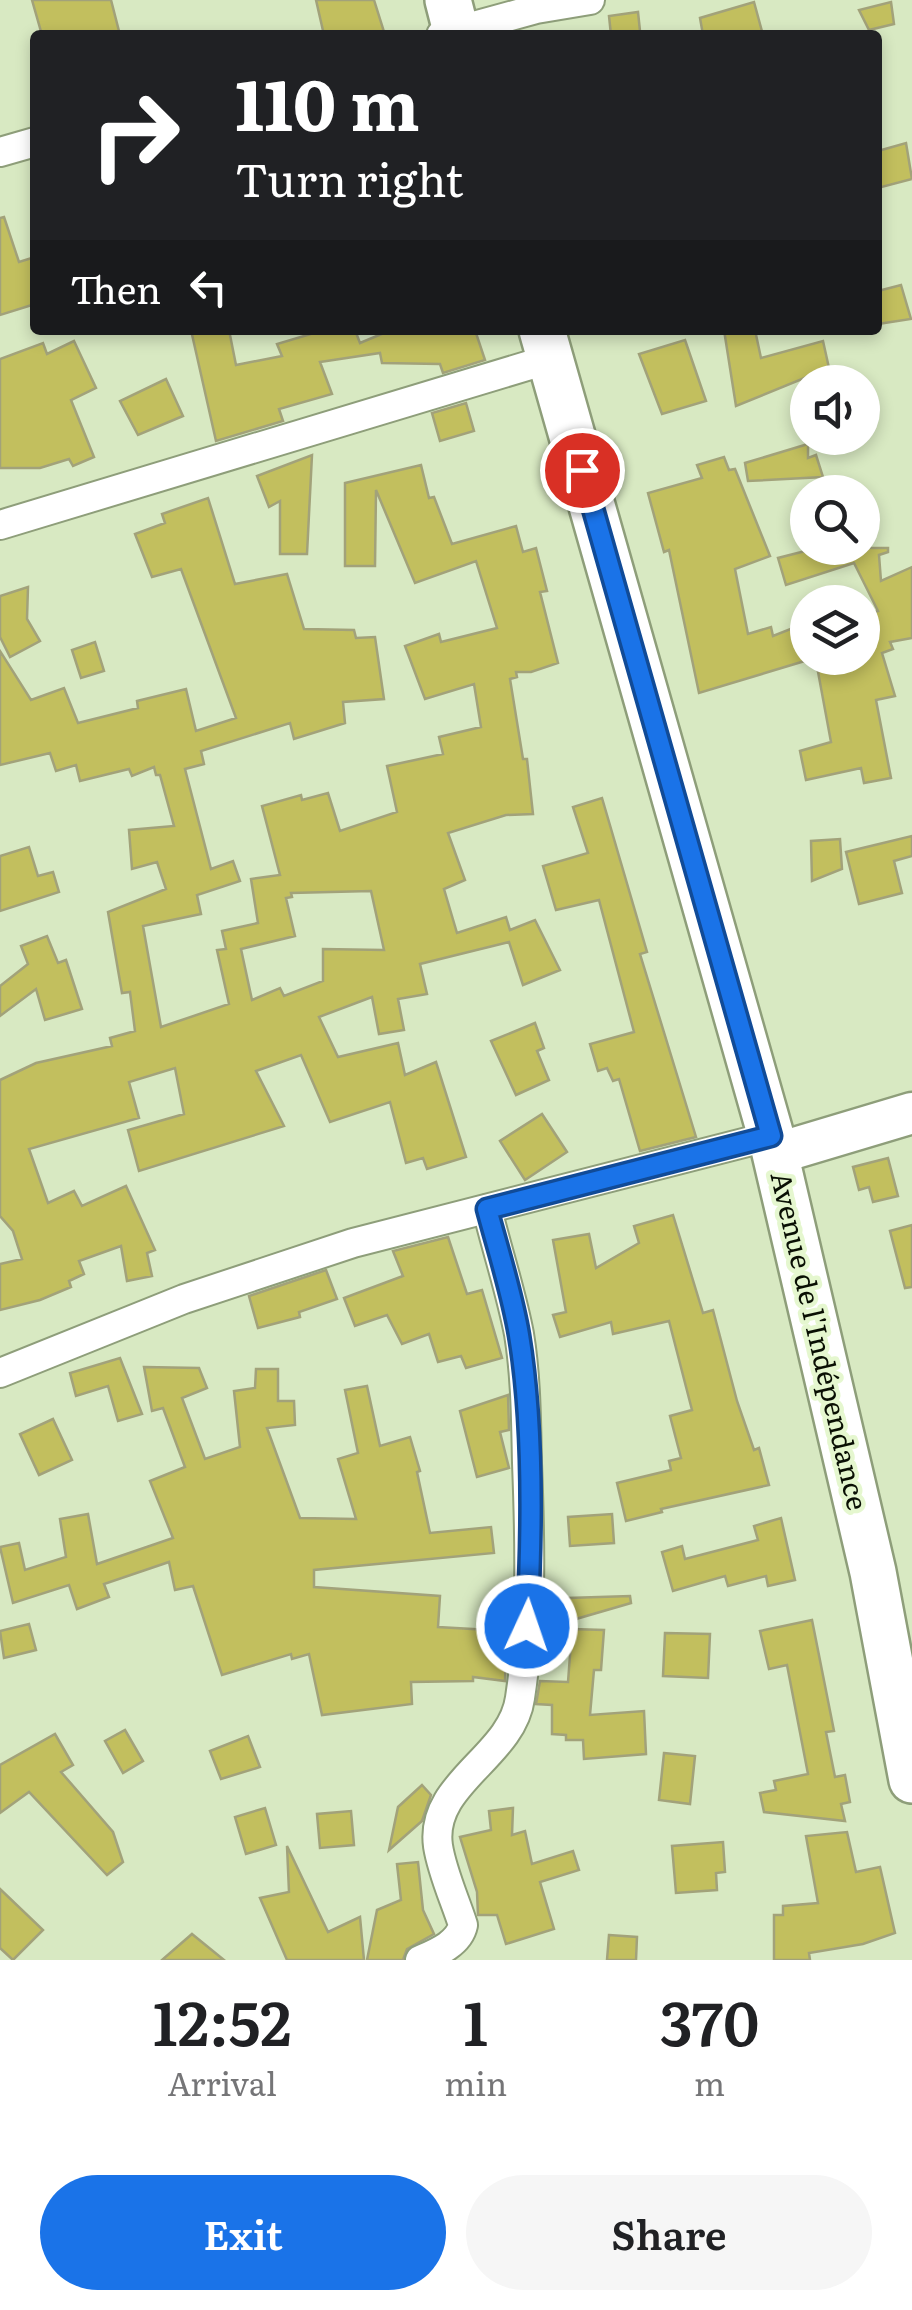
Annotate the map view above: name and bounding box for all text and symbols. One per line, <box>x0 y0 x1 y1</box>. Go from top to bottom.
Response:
text: 110 m <box>235 49 420 153</box>
icon: right <box>70 70 200 200</box>
text: Turn right <box>235 144 463 211</box>
text: Then <box>70 259 161 316</box>
icon: left <box>181 260 236 315</box>
map controls <box>790 365 880 675</box>
button: sound <box>790 365 880 455</box>
pin <box>540 428 625 513</box>
icon: arrive <box>555 443 610 498</box>
button: search <box>790 475 880 565</box>
button: layers <box>790 585 880 675</box>
street label: Avenue de l'Indépendance <box>762 1167 880 1514</box>
position arrow <box>475 1574 579 1678</box>
text: 12:52 <box>153 1975 291 2064</box>
text: 1 <box>463 1975 488 2064</box>
text: 370 <box>660 1975 759 2064</box>
text: Arrival <box>167 2058 277 2106</box>
text: min <box>444 2058 507 2106</box>
text: m <box>694 2058 725 2106</box>
button: Exit <box>40 2175 446 2290</box>
button: Share <box>466 2175 872 2290</box>

